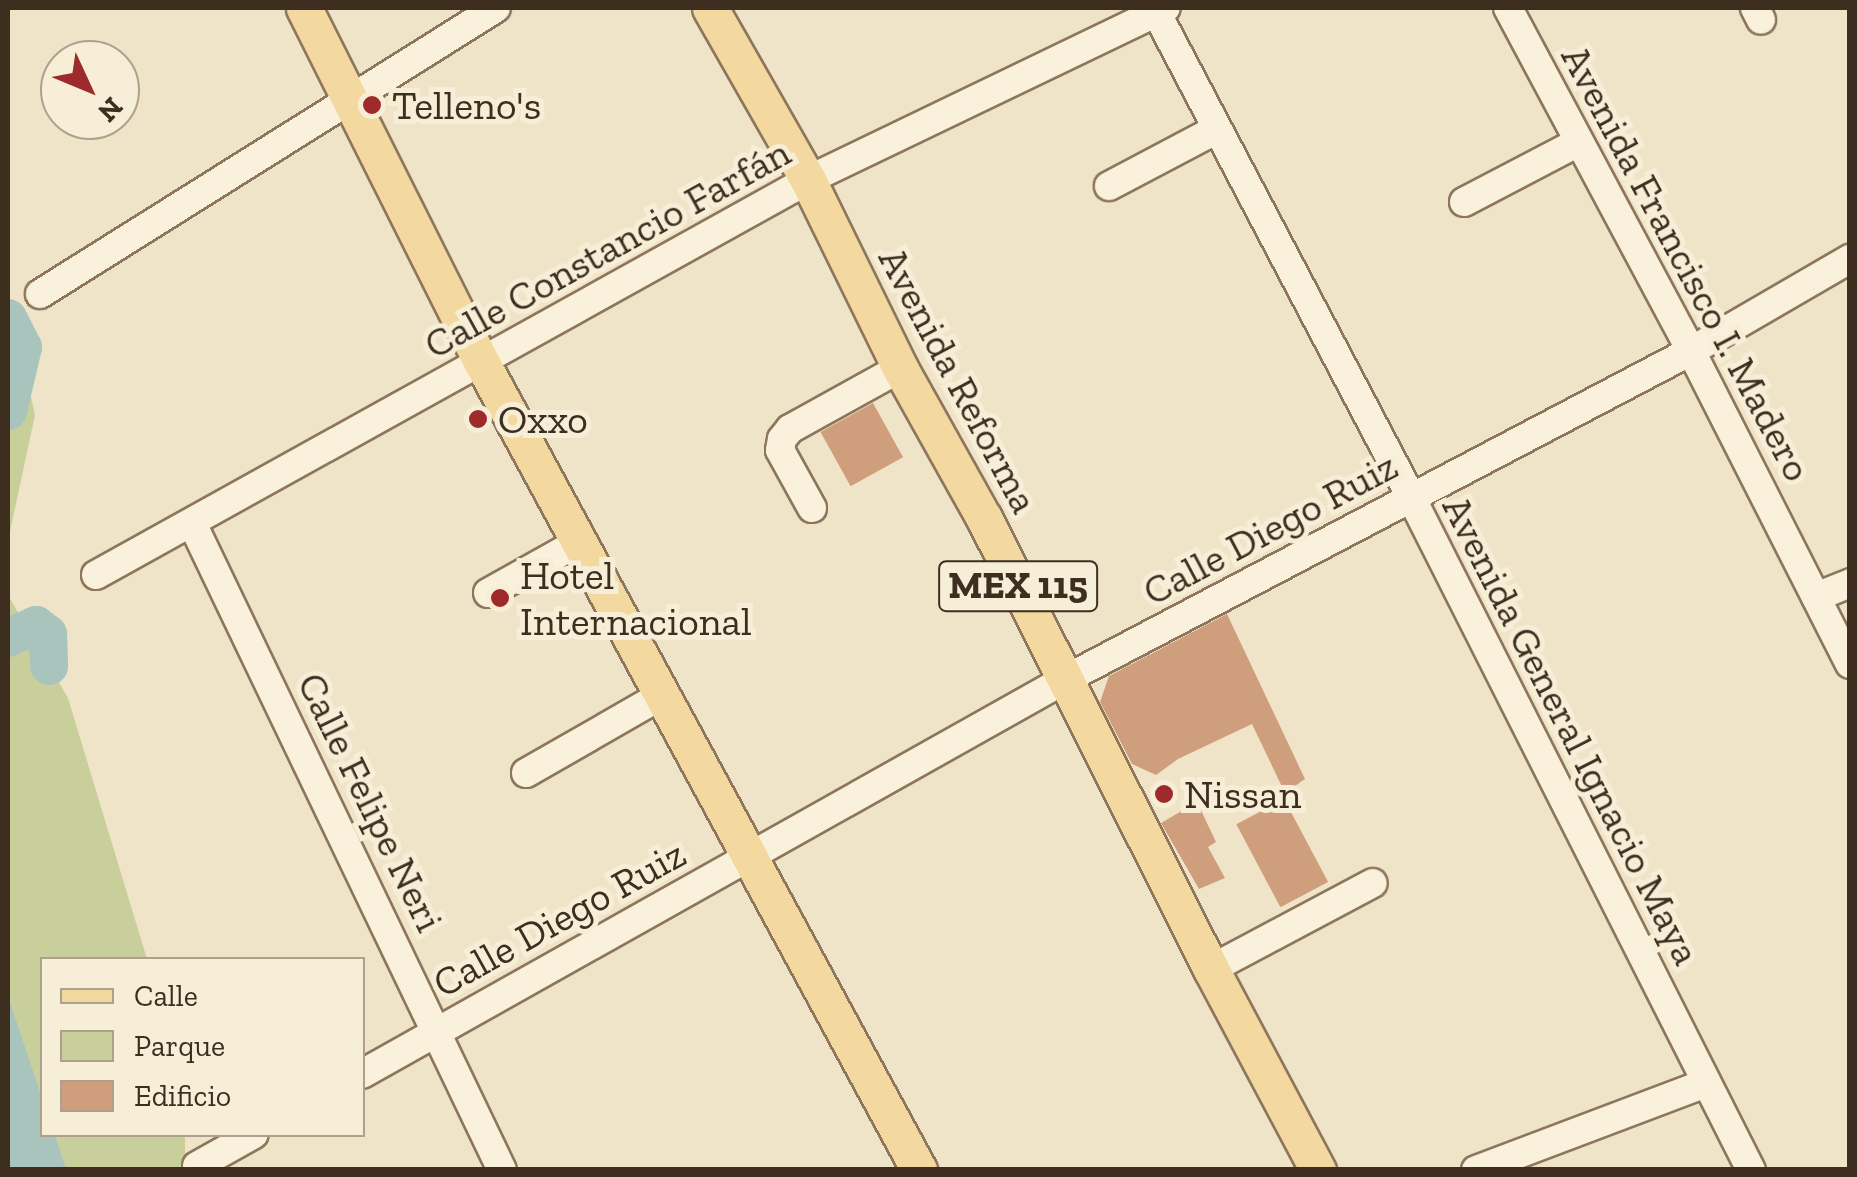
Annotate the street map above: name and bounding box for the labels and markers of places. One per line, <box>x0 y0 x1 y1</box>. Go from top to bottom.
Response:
place label: Telleno's <box>392 81 541 129</box>
marker: Telleno's <box>361 94 383 116</box>
place label: Oxxo <box>498 395 588 443</box>
marker: Oxxo <box>467 408 489 430</box>
place label: Hotel Internacional <box>520 551 752 645</box>
marker: Hotel Internacional <box>489 587 511 609</box>
place label: Nissan <box>1184 770 1301 818</box>
marker: Nissan <box>1153 783 1175 805</box>

